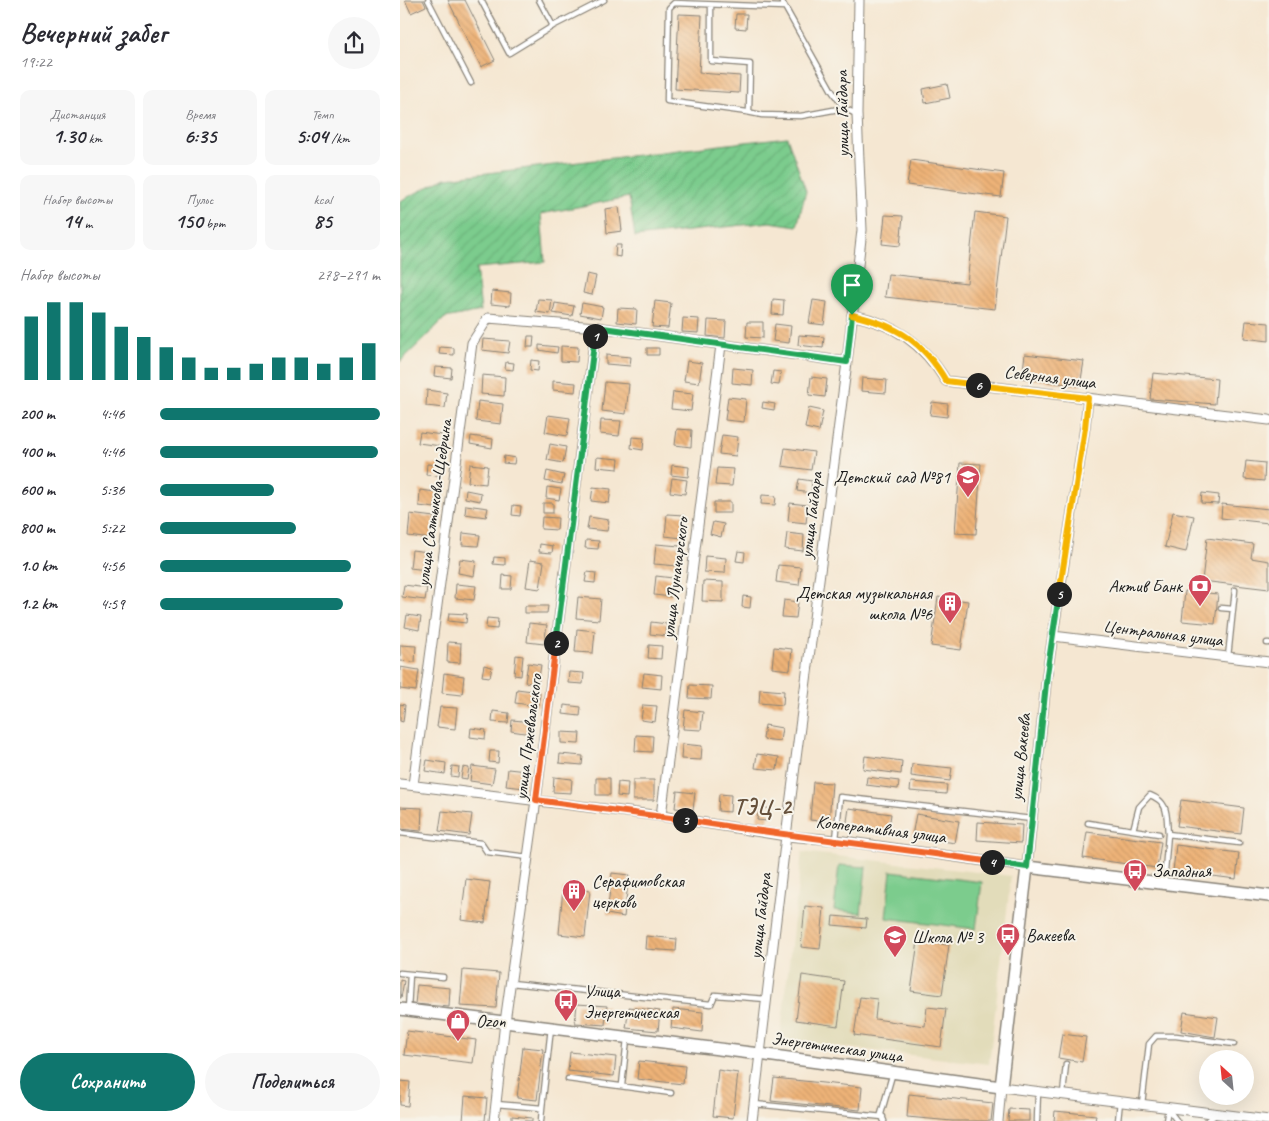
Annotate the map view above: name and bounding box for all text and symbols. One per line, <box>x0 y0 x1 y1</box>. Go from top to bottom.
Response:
text: Вечерний забег <box>20 15 167 50</box>
button: share <box>328 17 380 69</box>
text: 19:22 <box>20 52 52 72</box>
street label: улица Гайдара <box>830 69 854 159</box>
text: Дистанция <box>49 106 105 123</box>
text: Время <box>185 106 215 123</box>
text: Темп <box>311 106 334 123</box>
text: 1.30 <box>53 123 85 149</box>
text: 6:35 <box>184 123 216 149</box>
text: 5:04 <box>296 123 328 149</box>
text: km <box>85 130 102 147</box>
text: /km <box>328 130 350 147</box>
text: Набор высоты <box>43 191 112 208</box>
text: Пульс <box>186 191 214 208</box>
text: kcal <box>313 191 332 208</box>
text: 14 <box>62 208 81 234</box>
text: 150 <box>175 208 203 234</box>
text: 85 <box>313 208 332 234</box>
text: m <box>81 215 92 232</box>
text: bpm <box>203 215 225 232</box>
pin <box>831 264 873 315</box>
text: Набор высоты <box>20 265 99 285</box>
text: 278–291 m <box>317 265 380 285</box>
icon: arrive <box>838 271 866 299</box>
pin: 1 <box>582 324 608 348</box>
text: 1 <box>592 328 599 345</box>
street label: Северная улица <box>1003 360 1098 394</box>
pin: 6 <box>966 372 990 398</box>
text: 6 <box>975 377 982 394</box>
text: 200 m <box>20 404 55 424</box>
text: 4:46 <box>100 404 125 424</box>
street label: улица Салтыкова-Щедрина <box>411 416 457 589</box>
text: 400 m <box>20 442 55 462</box>
text: 4:46 <box>100 442 125 462</box>
school or university icon: Детский сад №81 <box>955 464 981 498</box>
place label: Детский сад №81 <box>834 466 951 488</box>
street label: улица Гайдара <box>795 469 827 560</box>
text: 600 m <box>20 480 55 500</box>
text: 5:36 <box>100 480 125 500</box>
street label: улица Луначарского <box>657 515 694 641</box>
text: 800 m <box>20 518 55 538</box>
text: 5:22 <box>100 518 125 538</box>
text: 1.0 km <box>20 556 57 576</box>
text: 4:56 <box>100 556 125 576</box>
bank icon: Актив Банк <box>1187 573 1213 607</box>
place label: Актив Банк <box>1109 575 1183 597</box>
place label: Детская музыкальная школа №6 <box>796 582 934 625</box>
pin: 5 <box>1046 582 1072 606</box>
text: 5 <box>1056 586 1063 603</box>
building icon: Детская музыкальная школа №6 <box>937 590 963 624</box>
text: 1.2 km <box>20 594 57 614</box>
text: 4:59 <box>100 594 125 614</box>
street label: Центральная улица <box>1102 615 1225 651</box>
pin: 2 <box>544 630 568 656</box>
text: 2 <box>553 635 560 652</box>
street label: улица Пржевальского <box>509 671 547 802</box>
street label: улица Вакеева <box>1004 711 1036 803</box>
district label: ТЭЦ-2 <box>734 793 793 821</box>
pin: 3 <box>672 808 698 832</box>
street label: Кооперативная улица <box>815 810 948 848</box>
text: 3 <box>682 812 689 829</box>
pin: 4 <box>980 850 1004 874</box>
text: 4 <box>989 854 996 871</box>
bus stop icon: Западная <box>1122 858 1148 892</box>
place label: Западная <box>1152 860 1212 882</box>
place label: Серафимовская церковь <box>592 870 686 913</box>
street label: улица Гайдара <box>744 870 776 961</box>
building icon: Серафимовская церковь <box>561 878 587 912</box>
bus stop icon: Вакеева <box>995 922 1021 956</box>
school or university icon: Школа № 3 <box>882 924 908 958</box>
place label: Вакеева <box>1026 924 1076 946</box>
place label: Школа № 3 <box>912 926 985 948</box>
place label: Улица Энергетическая <box>584 980 680 1023</box>
bus stop icon: Улица Энергетическая <box>553 988 579 1022</box>
shop icon: Ozon <box>445 1008 471 1042</box>
place label: Ozon <box>476 1010 506 1032</box>
street label: Энергетическая улица <box>770 1027 906 1067</box>
north arrow <box>1199 1050 1254 1105</box>
map controls <box>1199 1050 1254 1105</box>
button: Сохранить <box>20 1053 195 1111</box>
button: Поделиться <box>205 1053 380 1111</box>

